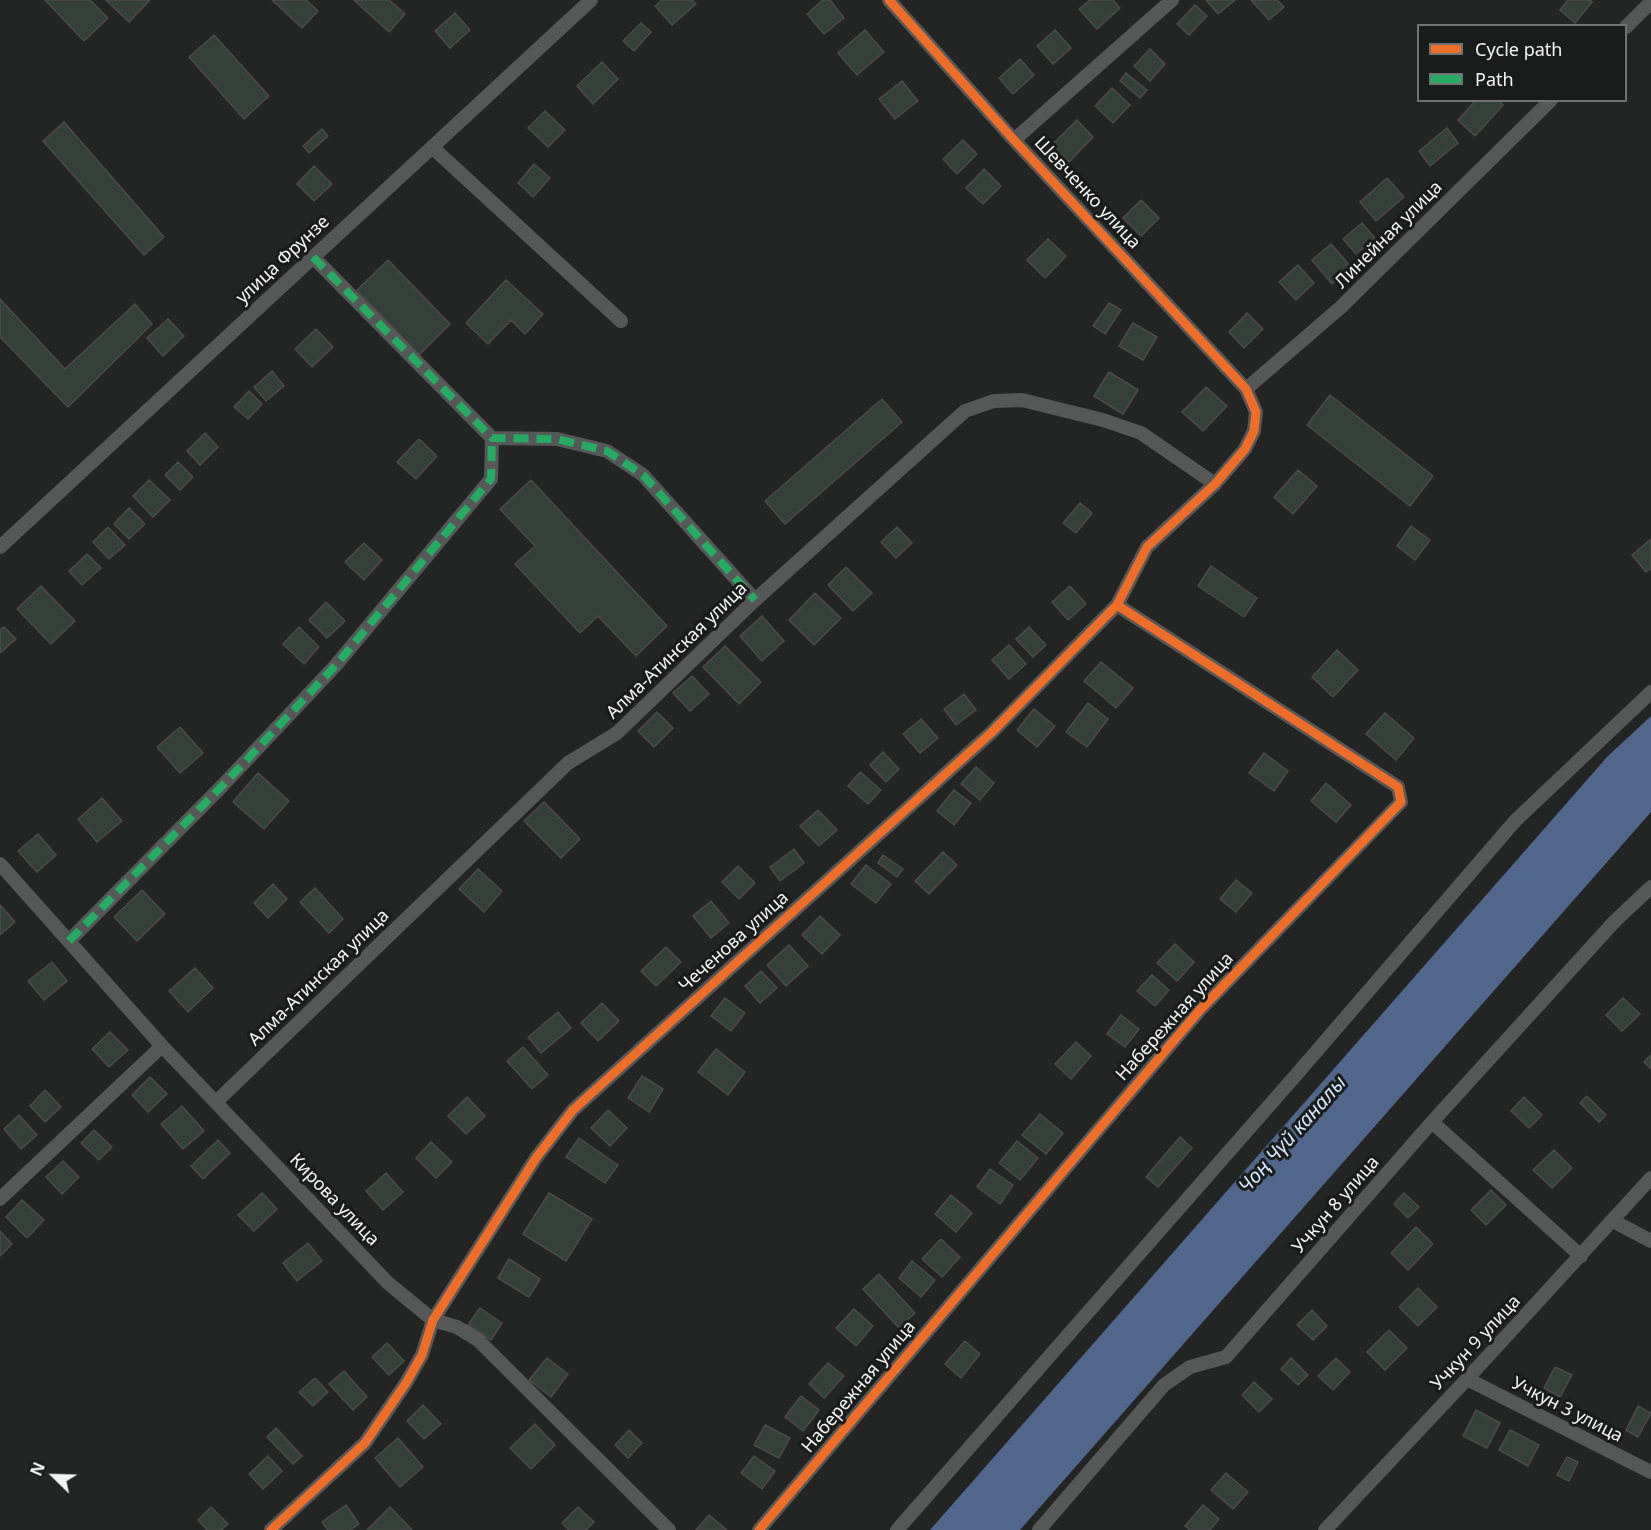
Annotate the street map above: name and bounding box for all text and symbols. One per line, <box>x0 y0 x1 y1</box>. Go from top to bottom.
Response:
legend <box>1417 24 1627 102</box>
text: Cycle path <box>1475 37 1562 61</box>
text: Path <box>1475 67 1514 91</box>
street label: Шевченко улица <box>1029 132 1145 254</box>
street label: Линейная улица <box>1331 177 1447 293</box>
street label: улица Фрунзе <box>232 211 334 309</box>
street label: Алма-Атинская улица <box>602 578 752 724</box>
street label: Чеченова улица <box>675 887 793 997</box>
street label: Алма-Атинская улица <box>244 905 394 1051</box>
street label: Набережная улица <box>1112 948 1238 1086</box>
water label: Чоң Чүй каналы <box>1234 1072 1352 1198</box>
street label: Кирова улица <box>285 1149 383 1251</box>
street label: Учкун 8 улица <box>1288 1152 1384 1258</box>
street label: Учкун 9 улица <box>1427 1291 1525 1395</box>
street label: Набережная улица <box>798 1317 920 1457</box>
street label: Учкун 3 улица <box>1508 1373 1626 1447</box>
north arrow <box>24 1446 84 1506</box>
text: N <box>25 1459 50 1479</box>

